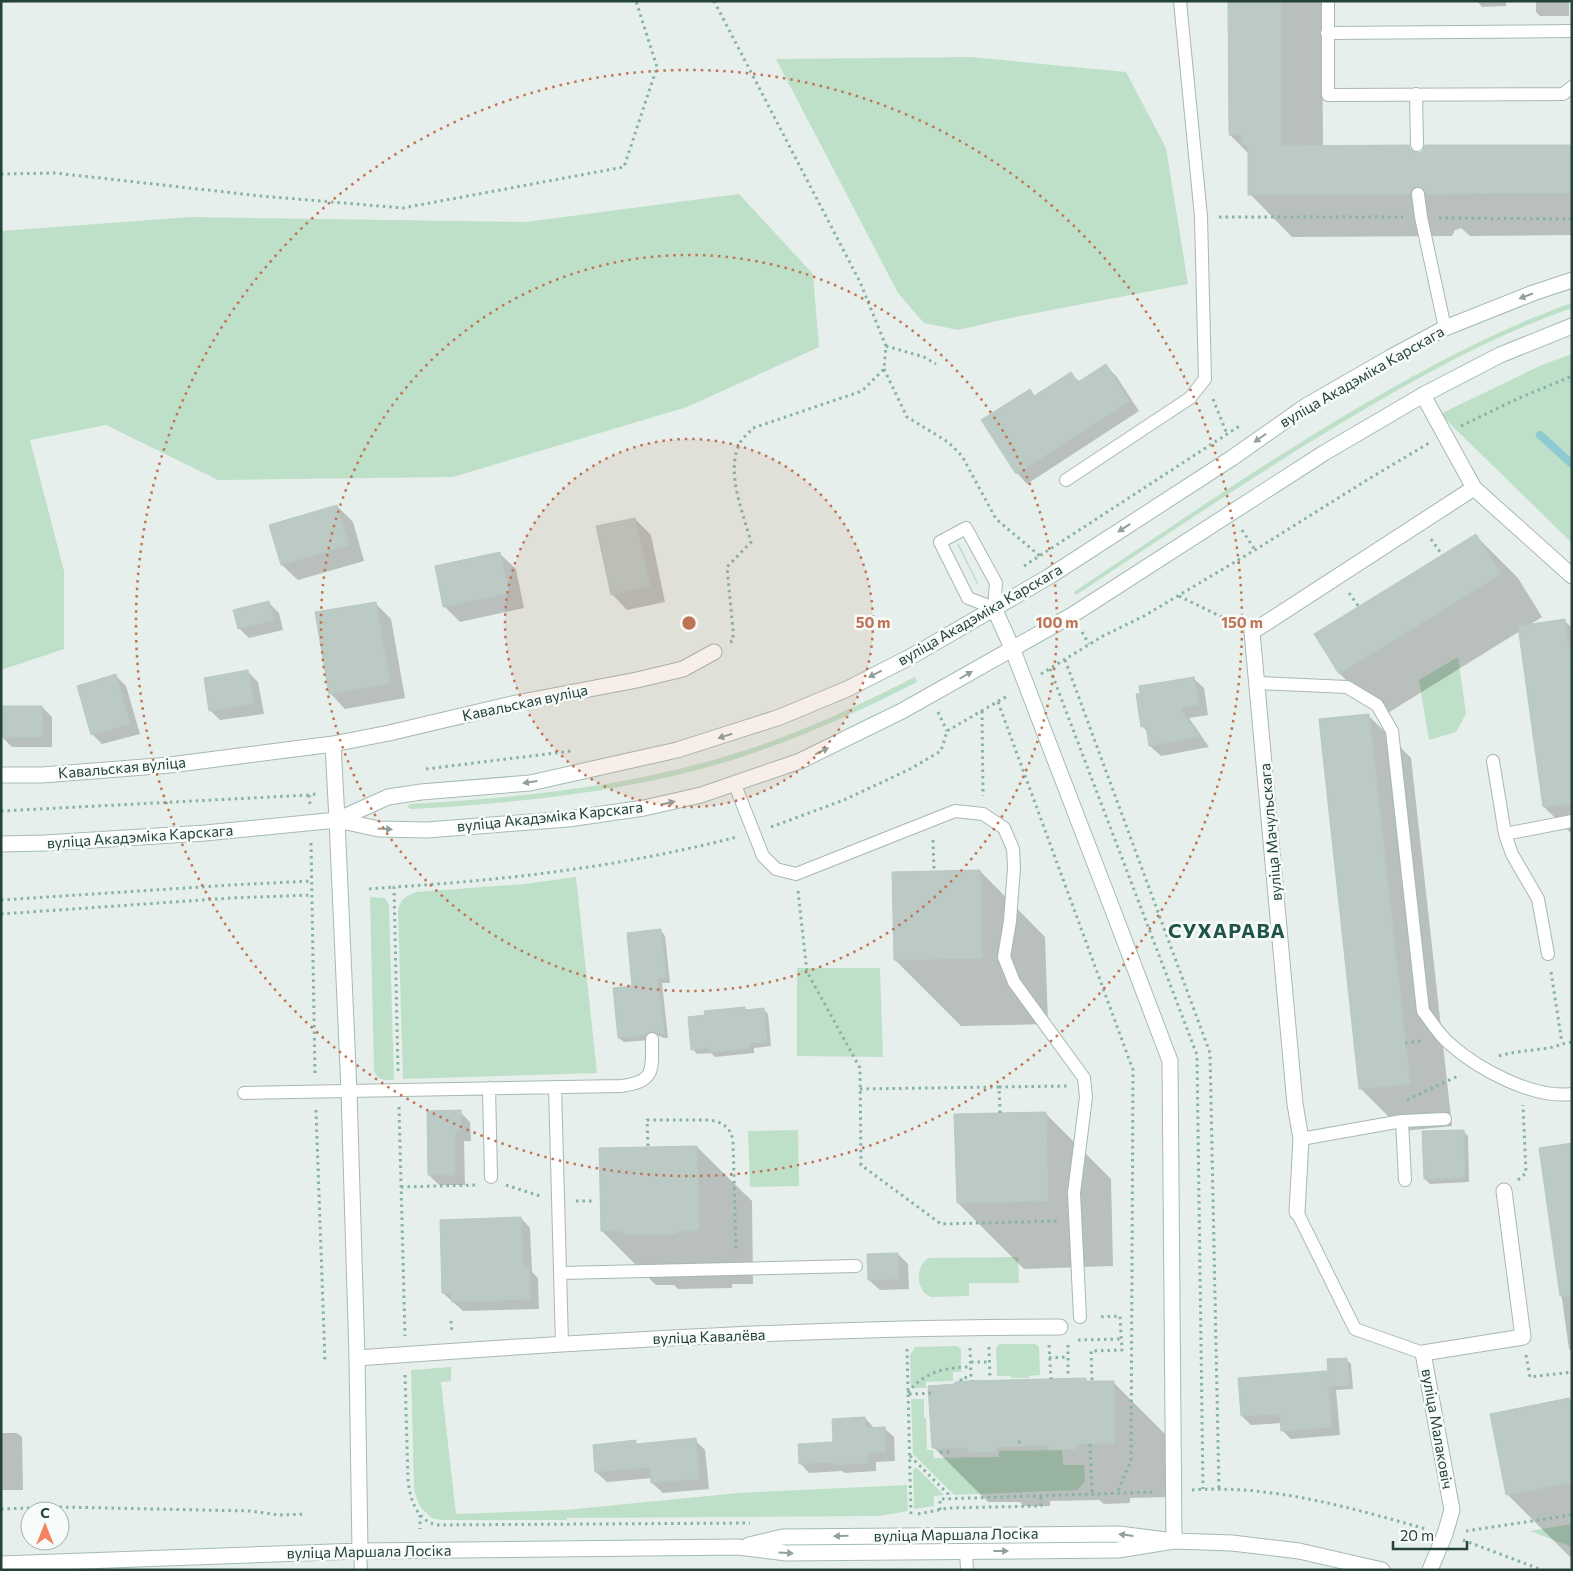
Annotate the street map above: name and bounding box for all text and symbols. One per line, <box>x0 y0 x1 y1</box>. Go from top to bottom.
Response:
one-way arrow <box>1518 292 1533 300</box>
street label: вуліца Акадэміка Карскага <box>1276 322 1447 431</box>
one-way arrow <box>1253 433 1267 443</box>
one-way arrow <box>1118 523 1131 532</box>
street label: вуліца Акадэміка Карскага <box>894 560 1065 669</box>
text: 50 m <box>856 613 890 631</box>
text: 100 m <box>1036 613 1078 631</box>
text: 150 m <box>1221 613 1263 631</box>
centre of rings <box>680 614 698 632</box>
one-way arrow <box>868 670 882 678</box>
one-way arrow <box>958 671 973 679</box>
street label: Кавальская вуліца <box>460 680 589 724</box>
one-way arrow <box>717 732 732 740</box>
one-way arrow <box>815 746 829 754</box>
street label: Кавальская вуліца <box>57 752 187 782</box>
street label: вуліца Мачульскага <box>1255 762 1285 902</box>
one-way arrow <box>521 778 537 786</box>
street label: вуліца Акадэміка Карскага <box>456 797 644 835</box>
one-way arrow <box>661 799 676 807</box>
street label: вуліца Акадэміка Карскага <box>46 821 234 851</box>
one-way arrow <box>377 825 393 833</box>
district label: СУХАРАВА <box>1168 918 1286 942</box>
street label: вуліца Кавалёва <box>652 1325 766 1347</box>
street label: вуліца Малаковіч <box>1419 1367 1457 1490</box>
north arrow <box>20 1501 70 1551</box>
text: С <box>40 1504 50 1521</box>
scale bar <box>1393 1518 1467 1550</box>
street label: вуліца Маршала Лосіка <box>873 1524 1038 1544</box>
text: 20 m <box>1400 1526 1434 1544</box>
one-way arrow <box>1117 1531 1133 1539</box>
one-way arrow <box>833 1532 849 1540</box>
street label: вуліца Маршала Лосіка <box>286 1541 451 1561</box>
one-way arrow <box>993 1547 1009 1555</box>
one-way arrow <box>778 1549 794 1557</box>

